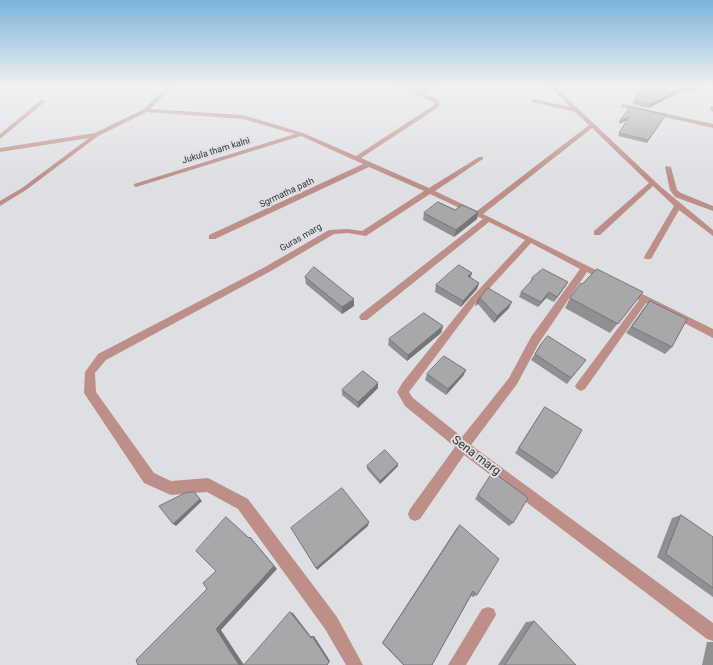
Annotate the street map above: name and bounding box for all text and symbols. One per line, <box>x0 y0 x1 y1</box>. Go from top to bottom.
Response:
street label: Jukula tham kalni <box>181 136 251 166</box>
street label: Sgrmatha path <box>258 176 316 210</box>
street label: Guras marg <box>278 222 324 254</box>
street label: Sena marg <box>449 433 503 479</box>

